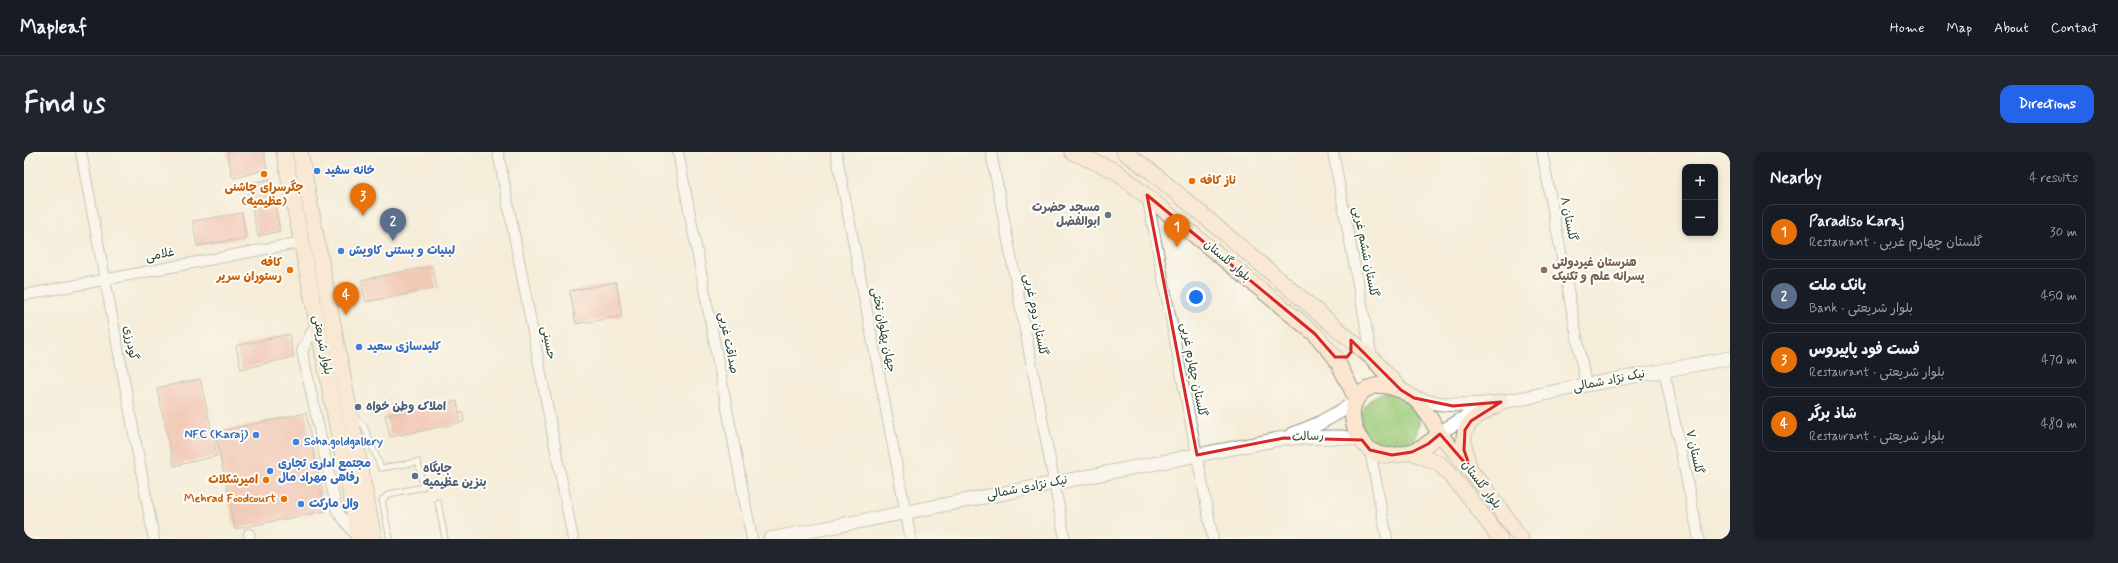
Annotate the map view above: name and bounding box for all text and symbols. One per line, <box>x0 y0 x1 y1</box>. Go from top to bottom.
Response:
text: Mapleaf <box>20 15 87 40</box>
text: Home <box>1890 19 1924 37</box>
text: Map <box>1946 19 1972 37</box>
text: About <box>1994 19 2029 37</box>
text: Contact <box>2051 19 2098 37</box>
button: Directions <box>2000 85 2094 123</box>
text: Find us <box>24 86 105 123</box>
place label: خانه سفید <box>325 163 375 179</box>
map controls <box>1682 164 1718 236</box>
button: + <box>1682 164 1718 200</box>
marker: خانه سفید <box>312 166 322 176</box>
text: Nearby <box>1770 167 1822 189</box>
marker: جگرسرای چاشنی (عظیمیه) <box>259 169 269 179</box>
text: 4 results <box>2029 170 2078 187</box>
place label: ناز کافه <box>1200 173 1236 189</box>
marker: ناز کافه <box>1187 176 1197 186</box>
place label: جگرسرای چاشنی (عظیمیه) <box>225 179 304 210</box>
pin: 3 <box>350 183 376 216</box>
street label: گلستان ۸ <box>1556 195 1580 243</box>
place label: مسجد حضرت ابوالفضل <box>1032 200 1100 230</box>
button: − <box>1682 200 1718 236</box>
street label: گلستان ششم غربی <box>1348 205 1382 299</box>
pin: 2 <box>380 208 406 241</box>
marker: مسجد حضرت ابوالفضل <box>1103 210 1113 220</box>
text: Paradiso Karaj <box>1809 212 1904 232</box>
pin: 1 <box>1164 214 1190 247</box>
text: 1 <box>1781 224 1787 241</box>
text: 30 m <box>2050 224 2077 241</box>
text: Restaurant · گلستان چهارم غربی <box>1809 234 1983 251</box>
street label: بلوار گلستان <box>1200 237 1254 285</box>
place label: لبنیات و بستنی کاویش <box>349 243 456 259</box>
street label: غلامی <box>144 244 176 266</box>
marker: لبنیات و بستنی کاویش <box>336 246 346 256</box>
place label: کافه رستوران سریر <box>216 255 283 285</box>
place label: هنرستان غیردولتی پسرانه علم و تکنیک <box>1552 255 1645 285</box>
marker: کافه رستوران سریر <box>285 265 295 275</box>
marker: هنرستان غیردولتی پسرانه علم و تکنیک <box>1539 265 1549 275</box>
street label: گلستان دوم غربی <box>1019 273 1051 357</box>
text: بانک ملت <box>1809 276 1866 296</box>
pin: 4 <box>333 282 359 315</box>
street label: جهان پهلوان تختی <box>867 286 899 374</box>
your location <box>1186 287 1206 307</box>
text: 2 <box>1781 288 1787 305</box>
text: 450 m <box>2041 288 2077 305</box>
text: Bank · بلوار شریعتی <box>1809 300 1913 317</box>
street label: صداقت غربی <box>714 311 742 375</box>
street label: بلوار شریعتی <box>308 314 336 376</box>
street label: گلستان چهارم غربی <box>1176 322 1210 418</box>
street label: گودرزی <box>119 324 141 362</box>
street label: حسینی <box>537 325 559 361</box>
place label: کلیدسازی سعید <box>367 339 441 355</box>
text: فست فود پاپیروس <box>1809 340 1920 360</box>
marker: کلیدسازی سعید <box>354 342 364 352</box>
text: 3 <box>1781 352 1787 369</box>
text: 470 m <box>2041 352 2077 369</box>
text: Restaurant · بلوار شریعتی <box>1809 364 1945 381</box>
street label: نیک نژاد شمالی <box>1572 366 1646 396</box>
place label: املاک وطن خواه <box>366 399 446 415</box>
marker: املاک وطن خواه <box>353 402 363 412</box>
text: شاذ برگر <box>1809 404 1857 424</box>
text: 4 <box>1780 416 1788 433</box>
text: 480 m <box>2041 416 2077 433</box>
place label: NFC (Karaj) <box>184 427 249 443</box>
street label: رسالت <box>1292 428 1324 446</box>
street label: گلستان ٧ <box>1681 428 1707 476</box>
text: Restaurant · بلوار شریعتی <box>1809 428 1945 445</box>
marker: NFC (Karaj) <box>251 430 261 440</box>
place label: Soha.goldgallery <box>304 434 383 450</box>
marker: Soha.goldgallery <box>291 437 301 447</box>
place label: مجتمع اداری تجاری رفاهی مهراد مال <box>278 456 371 486</box>
street label: بلوار گلستان <box>1457 457 1505 513</box>
place label: جایگاه بنزین عظیمیه <box>423 460 486 491</box>
marker: مجتمع اداری تجاری رفاهی مهراد مال <box>265 466 275 476</box>
marker: جایگاه بنزین عظیمیه <box>410 471 420 481</box>
place label: امیرشکلات <box>208 472 258 488</box>
street label: نیک نژادی شمالی <box>985 472 1069 504</box>
marker: امیرشکلات <box>261 475 271 485</box>
place label: Mehrad Foodcourt <box>184 491 276 507</box>
marker: Mehrad Foodcourt <box>279 494 289 504</box>
place label: وال مارکت <box>309 496 359 512</box>
marker: وال مارکت <box>296 499 306 509</box>

